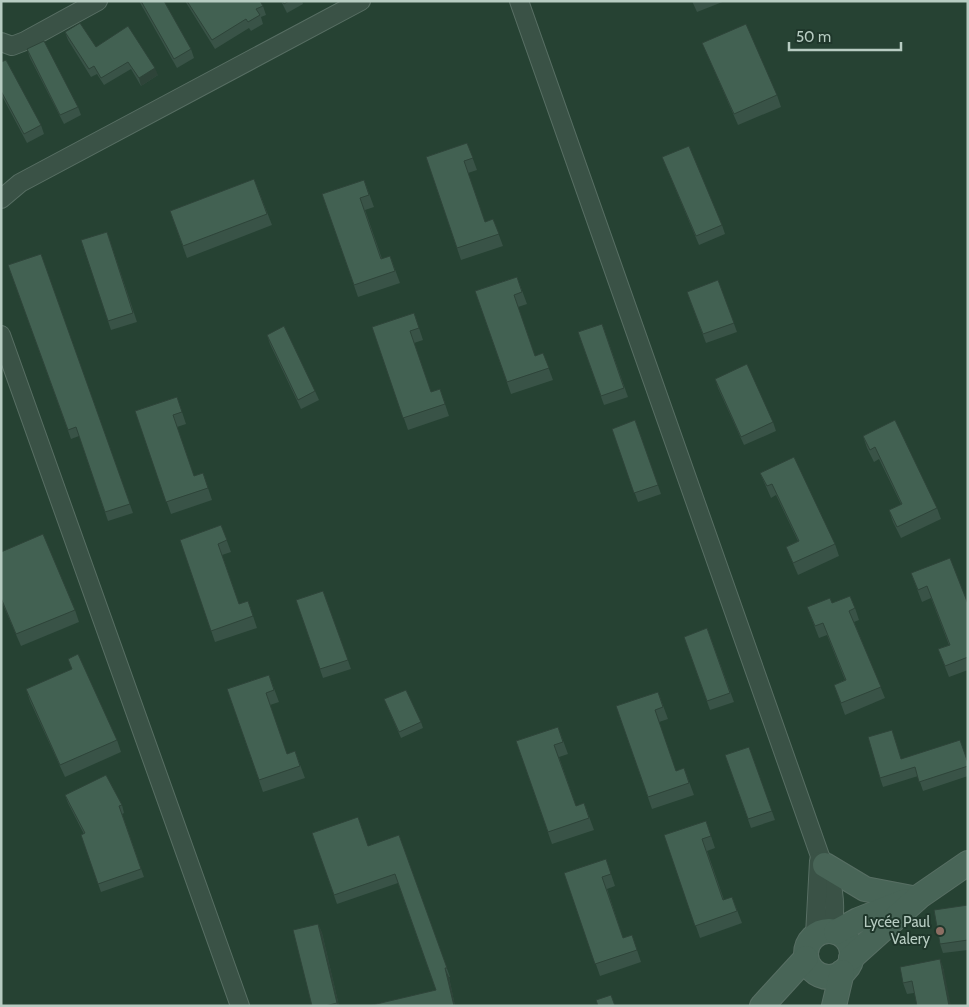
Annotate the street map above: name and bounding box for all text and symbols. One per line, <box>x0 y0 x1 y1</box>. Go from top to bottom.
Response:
scale bar <box>789 20 902 52</box>
text: 50 m <box>796 28 831 46</box>
place label: Lycée Paul Valery <box>864 913 930 948</box>
marker: Lycée Paul Valery <box>934 925 946 937</box>

